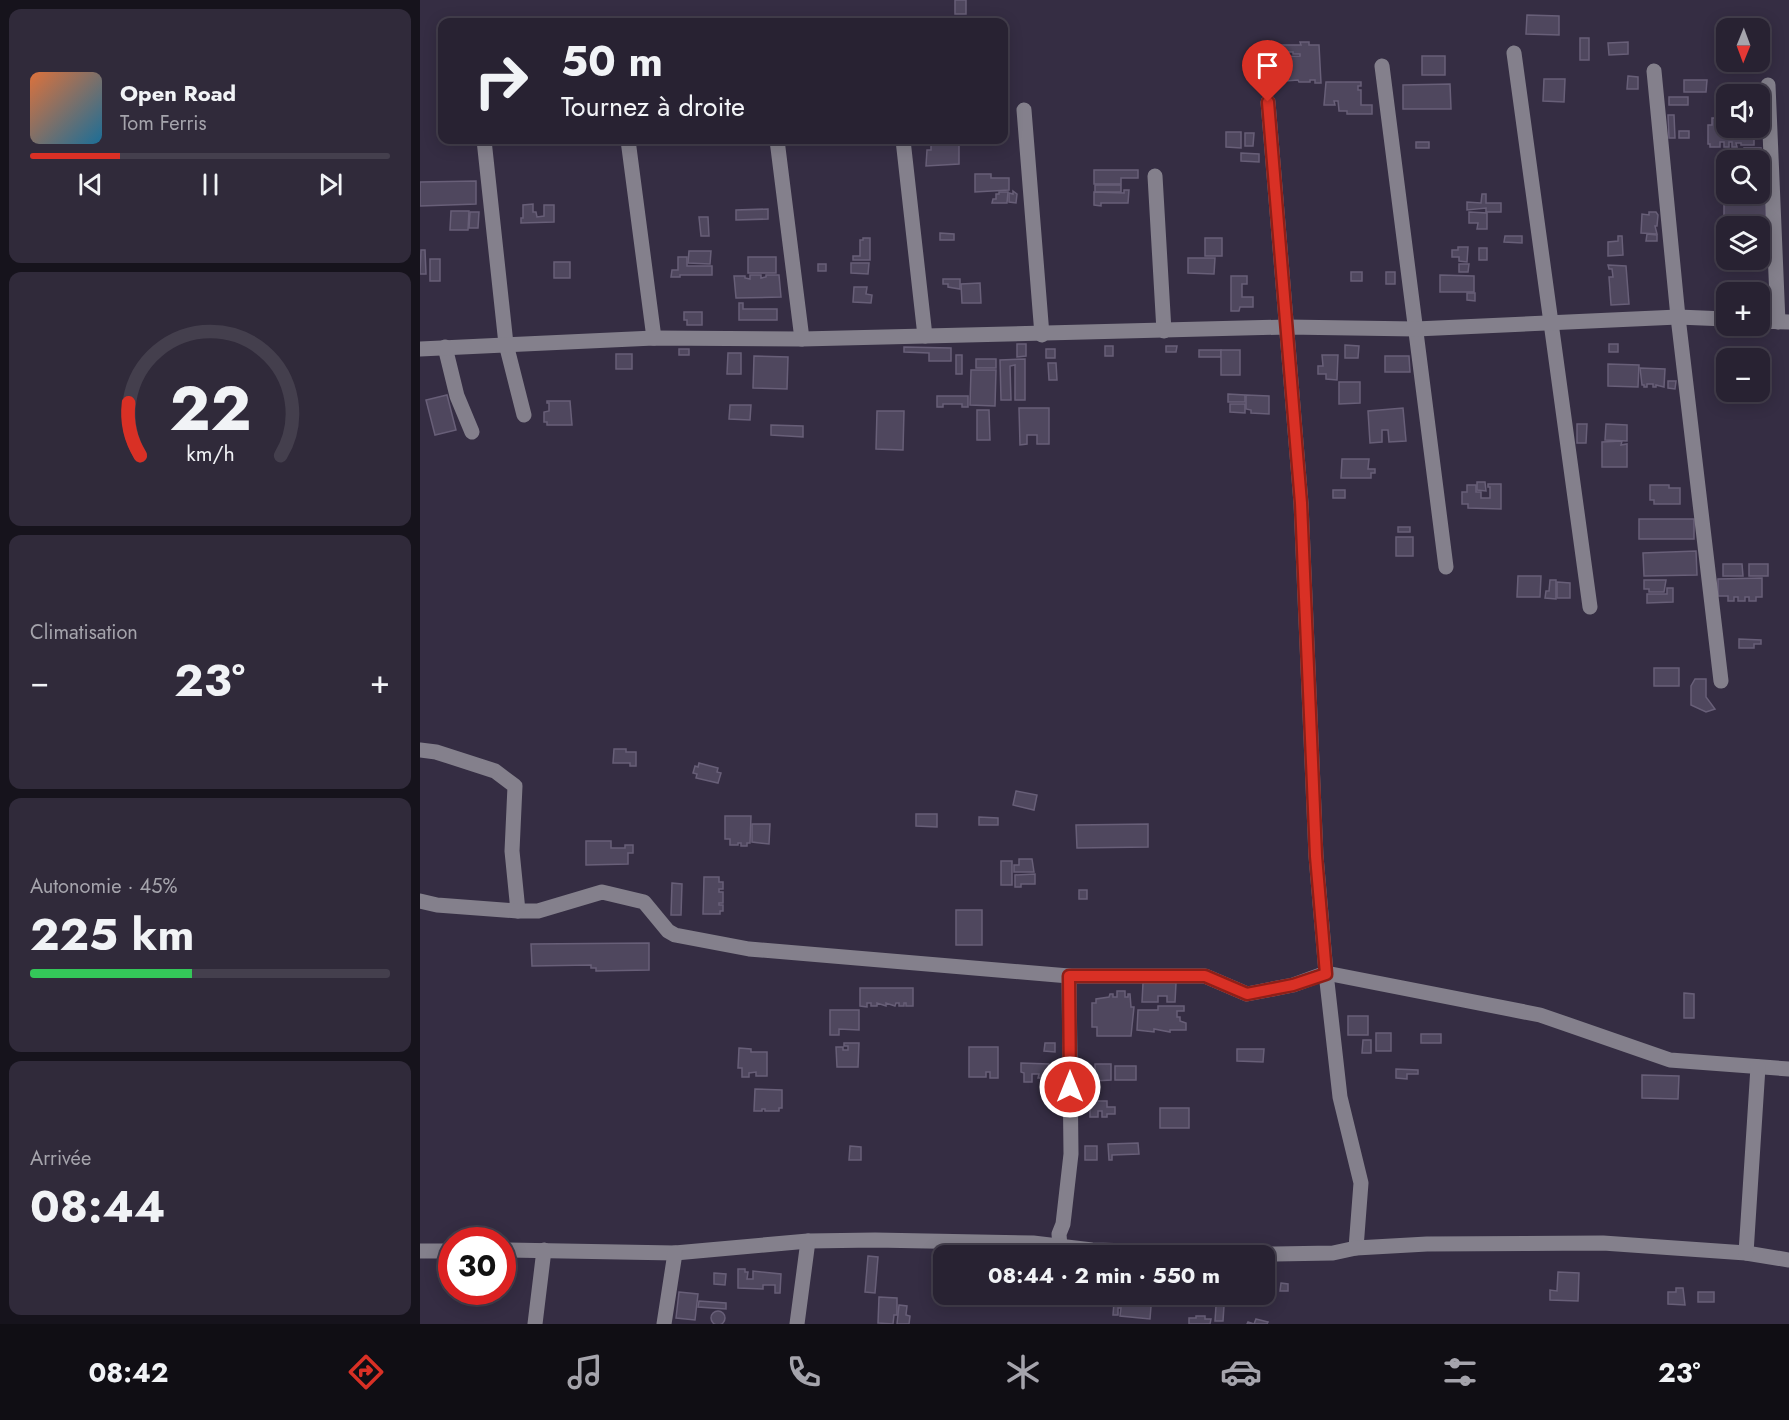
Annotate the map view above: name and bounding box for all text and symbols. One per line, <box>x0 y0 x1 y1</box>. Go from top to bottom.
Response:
north arrow <box>1716 18 1770 72</box>
map controls <box>1716 18 1770 402</box>
text: 50 m <box>561 31 663 92</box>
pin <box>1242 40 1293 102</box>
icon: right <box>462 42 540 120</box>
icon: arrive <box>1251 49 1284 82</box>
text: Open Road <box>120 77 236 109</box>
button: sound <box>1716 84 1770 138</box>
text: Tournez à droite <box>561 87 745 126</box>
text: Tom Ferris <box>120 109 207 138</box>
button: search <box>1716 150 1770 204</box>
icon: previous <box>74 168 107 201</box>
icon: pause <box>194 168 227 201</box>
icon: next <box>314 168 347 201</box>
button: layers <box>1716 216 1770 270</box>
button: + <box>1716 282 1770 336</box>
button: − <box>1716 348 1770 402</box>
text: 22 <box>169 363 251 453</box>
text: km/h <box>186 438 234 469</box>
text: Climatisation <box>30 618 138 647</box>
text: 23° <box>174 648 245 713</box>
text: − <box>30 658 49 705</box>
text: + <box>370 658 390 705</box>
text: Autonomie · 45% <box>30 872 178 901</box>
text: 225 km <box>30 902 194 967</box>
position arrow <box>1038 1055 1102 1119</box>
text: Arrivée <box>30 1144 91 1173</box>
text: 08:44 <box>30 1174 165 1239</box>
speed limit sign: 30 <box>438 1227 516 1305</box>
text: 08:44 · 2 min · 550 m <box>988 1259 1220 1291</box>
icon: directions <box>345 1351 387 1393</box>
icon: music <box>564 1351 606 1393</box>
icon: phone <box>783 1351 825 1393</box>
icon: climate <box>1002 1351 1044 1393</box>
icon: car <box>1220 1351 1262 1393</box>
icon: filters <box>1439 1351 1481 1393</box>
text: 08:42 <box>88 1353 168 1392</box>
text: 23° <box>1658 1353 1701 1392</box>

